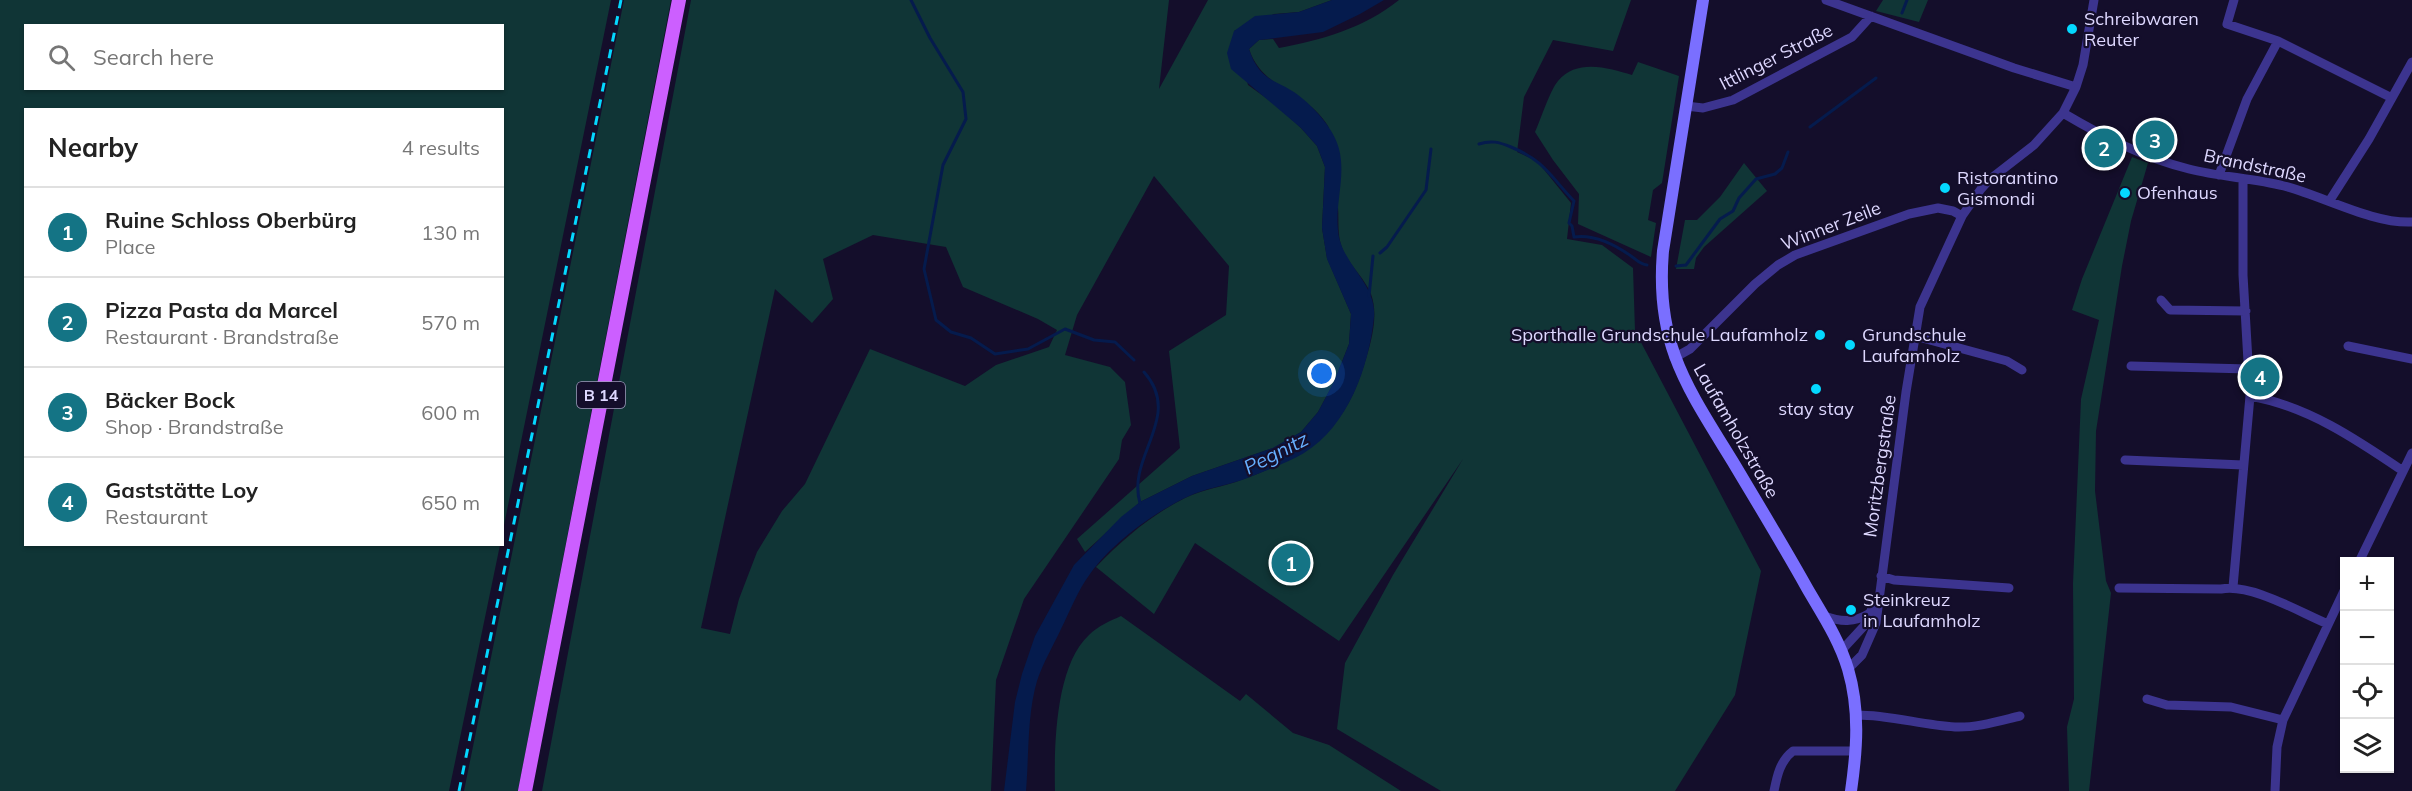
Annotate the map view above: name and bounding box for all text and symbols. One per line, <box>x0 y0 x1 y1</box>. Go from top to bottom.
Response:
place label: Schreibwaren Reuter <box>2084 7 2199 51</box>
street label: Ittlinger Straße <box>1715 18 1836 95</box>
marker: Schreibwaren Reuter <box>2065 22 2079 36</box>
search box <box>24 24 504 90</box>
icon: search <box>45 41 78 74</box>
text: Search here <box>93 43 214 71</box>
pin: 3 <box>2136 118 2174 162</box>
pin: 2 <box>2084 126 2124 170</box>
text: Nearby <box>48 131 138 164</box>
text: 4 results <box>402 135 480 160</box>
street label: Brandstraße <box>2202 143 2309 188</box>
place label: Ristorantino Gismondi <box>1957 166 2058 210</box>
marker: Ristorantino Gismondi <box>1938 181 1952 195</box>
place label: Ofenhaus <box>2137 181 2218 204</box>
marker: Ofenhaus <box>2118 186 2132 200</box>
street label: Winner Zeile <box>1778 196 1884 255</box>
text: Ruine Schloss Oberbürg <box>105 206 357 234</box>
text: 1 <box>62 220 74 245</box>
text: 130 m <box>421 220 480 245</box>
text: Place <box>105 234 155 259</box>
text: Pizza Pasta da Marcel <box>105 296 338 324</box>
text: 2 <box>62 310 74 335</box>
text: 570 m <box>421 310 480 335</box>
place label: Sporthalle Grundschule Laufamholz <box>1511 323 1808 346</box>
place label: Grundschule Laufamholz <box>1862 323 1966 367</box>
text: Restaurant · Brandstraße <box>105 324 339 349</box>
marker: Sporthalle Grundschule Laufamholz <box>1813 328 1827 342</box>
marker: Grundschule Laufamholz <box>1843 338 1857 352</box>
pin: 4 <box>2240 354 2280 400</box>
your location <box>1307 359 1336 388</box>
street label: Laufamholzstraße <box>1689 359 1784 502</box>
road number: B 14 <box>577 382 625 408</box>
marker: stay stay <box>1809 382 1823 396</box>
text: Bäcker Bock <box>105 386 235 414</box>
street label: Moritzbergstraße <box>1858 393 1901 539</box>
place label: stay stay <box>1778 397 1854 420</box>
text: 3 <box>62 400 74 425</box>
text: 600 m <box>421 400 480 425</box>
text: Shop · Brandstraße <box>105 414 284 439</box>
water label: Pegnitz <box>1239 425 1313 479</box>
text: Gaststätte Loy <box>105 476 258 504</box>
text: 4 <box>62 490 74 515</box>
text: 650 m <box>421 490 480 515</box>
text: Restaurant <box>105 504 208 529</box>
pin: 1 <box>1272 540 1310 586</box>
map controls <box>2340 557 2394 773</box>
button: + <box>2340 557 2394 611</box>
place label: Steinkreuz in Laufamholz <box>1863 588 1981 632</box>
marker: Steinkreuz in Laufamholz <box>1844 603 1858 617</box>
button: − <box>2340 611 2394 665</box>
button: locate <box>2340 665 2394 719</box>
button: layers <box>2340 719 2394 773</box>

